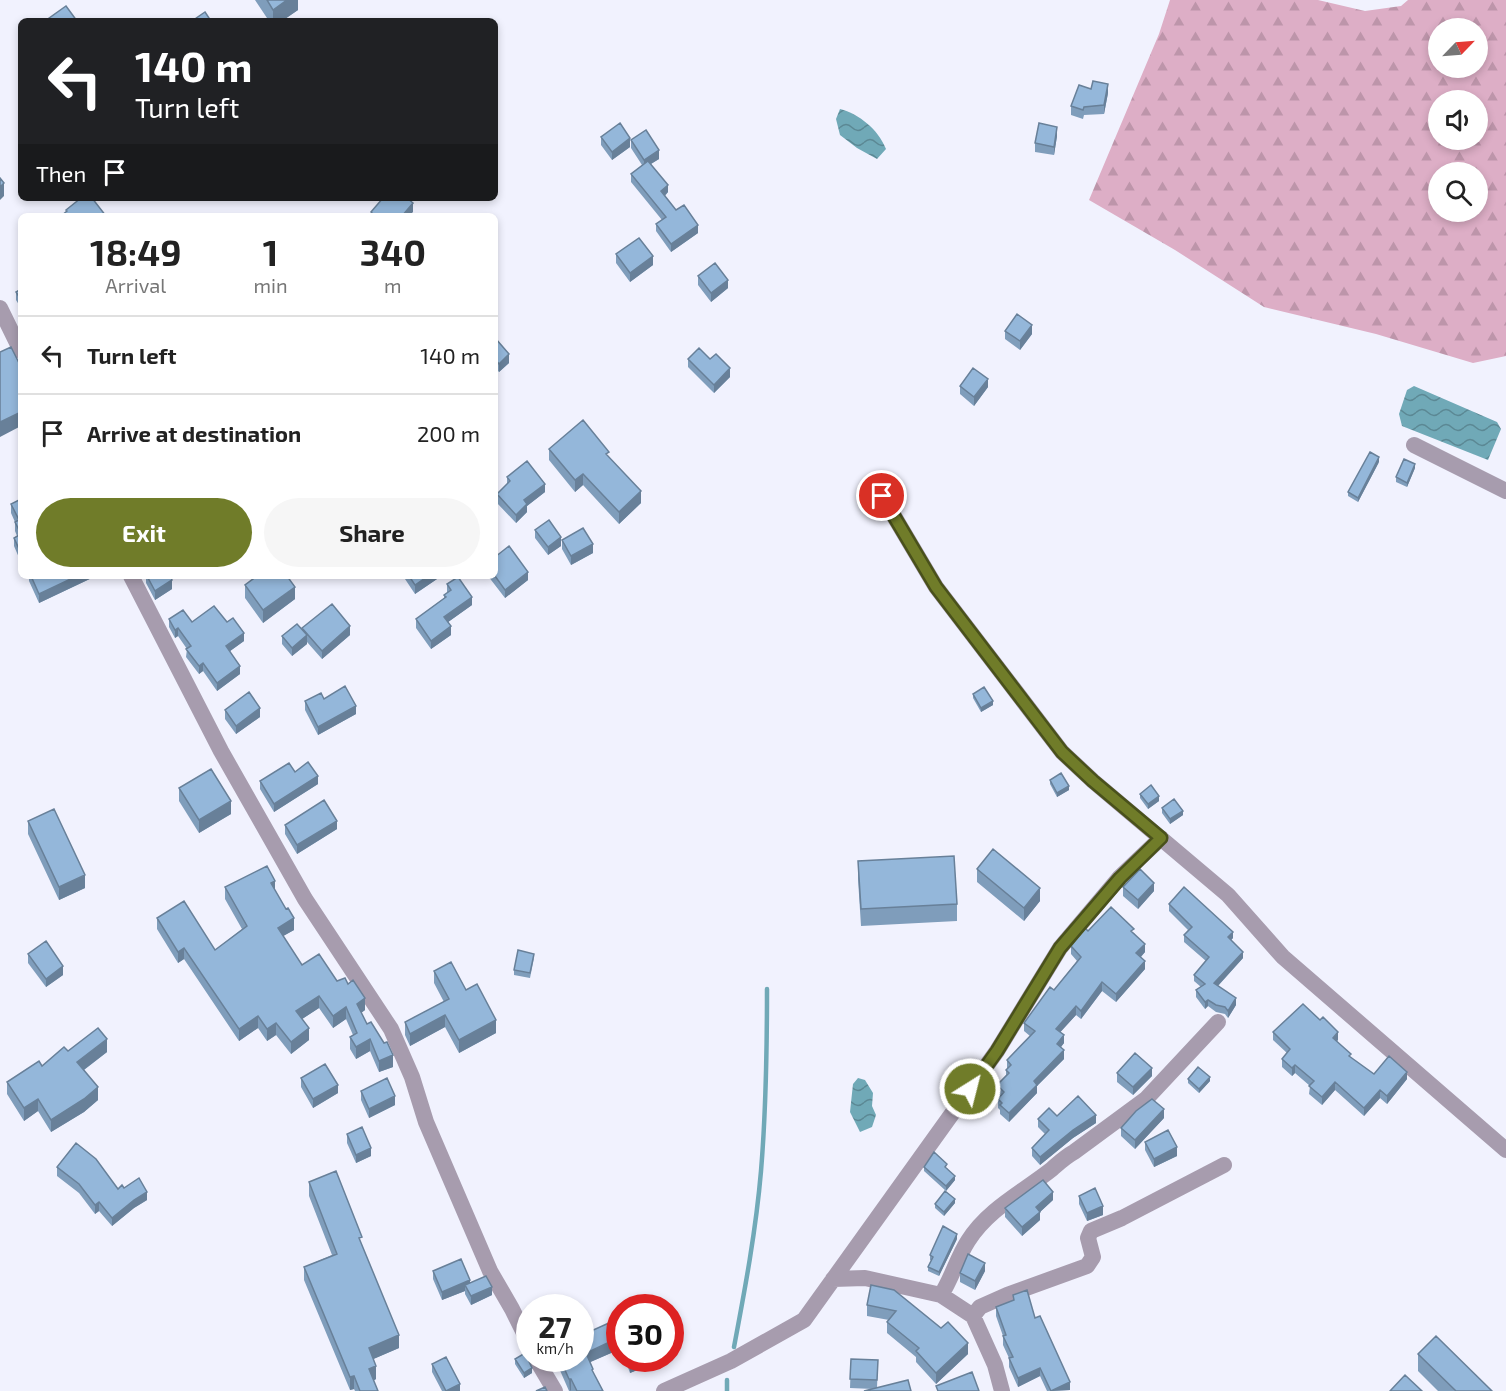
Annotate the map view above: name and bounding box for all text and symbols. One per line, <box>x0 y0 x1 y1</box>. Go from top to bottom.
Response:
north arrow <box>1428 18 1488 78</box>
map controls <box>1428 18 1488 222</box>
text: 140 m <box>135 40 252 90</box>
icon: left <box>36 42 114 120</box>
button: sound <box>1428 90 1488 150</box>
text: Turn left <box>135 91 239 123</box>
icon: arrive <box>98 156 131 189</box>
text: Then <box>36 160 86 186</box>
button: search <box>1428 162 1488 222</box>
text: 18:49 <box>90 230 182 273</box>
text: 1 <box>263 230 278 273</box>
text: 340 <box>360 230 426 273</box>
text: Arrival <box>105 273 166 297</box>
text: min <box>254 273 288 297</box>
text: m <box>384 273 402 297</box>
icon: left <box>36 339 69 372</box>
text: Turn left <box>87 342 176 368</box>
text: 140 m <box>420 342 480 368</box>
icon: arrive <box>36 417 69 450</box>
text: Arrive at destination <box>87 420 301 446</box>
text: 200 m <box>417 420 480 446</box>
pin <box>856 470 907 521</box>
icon: arrive <box>865 479 898 512</box>
button: Exit <box>36 498 252 567</box>
button: Share <box>264 498 480 567</box>
position arrow <box>938 1057 1002 1121</box>
speed limit sign: 30 <box>606 1294 684 1372</box>
text: 27 <box>538 1308 572 1344</box>
text: km/h <box>536 1339 574 1357</box>

